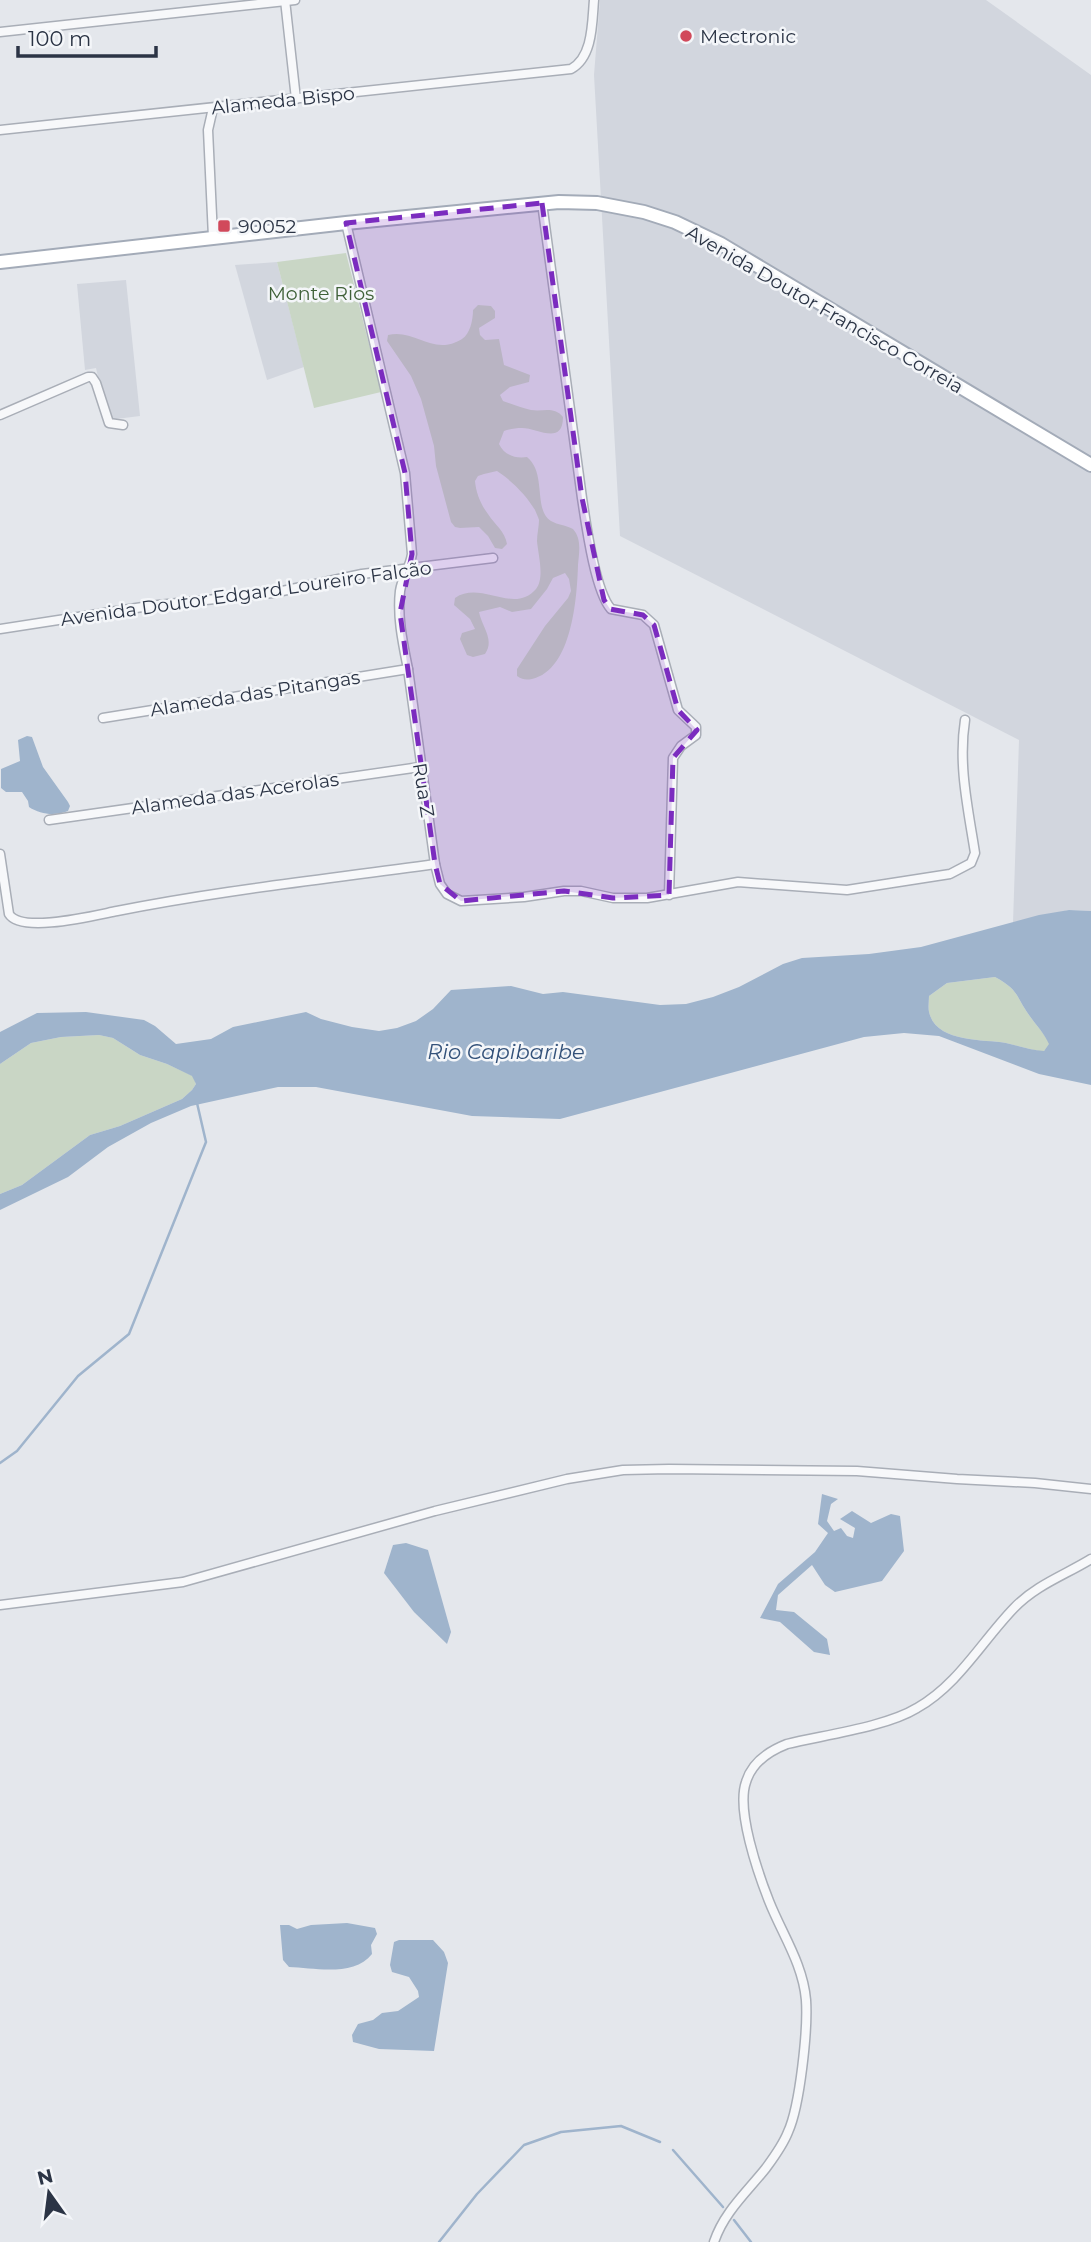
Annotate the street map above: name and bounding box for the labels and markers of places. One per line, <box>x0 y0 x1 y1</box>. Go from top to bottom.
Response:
place label: Mectronic <box>700 25 796 48</box>
marker: Mectronic <box>678 28 694 44</box>
place label: 90052 <box>238 215 296 238</box>
marker: 90052 <box>216 218 232 234</box>

